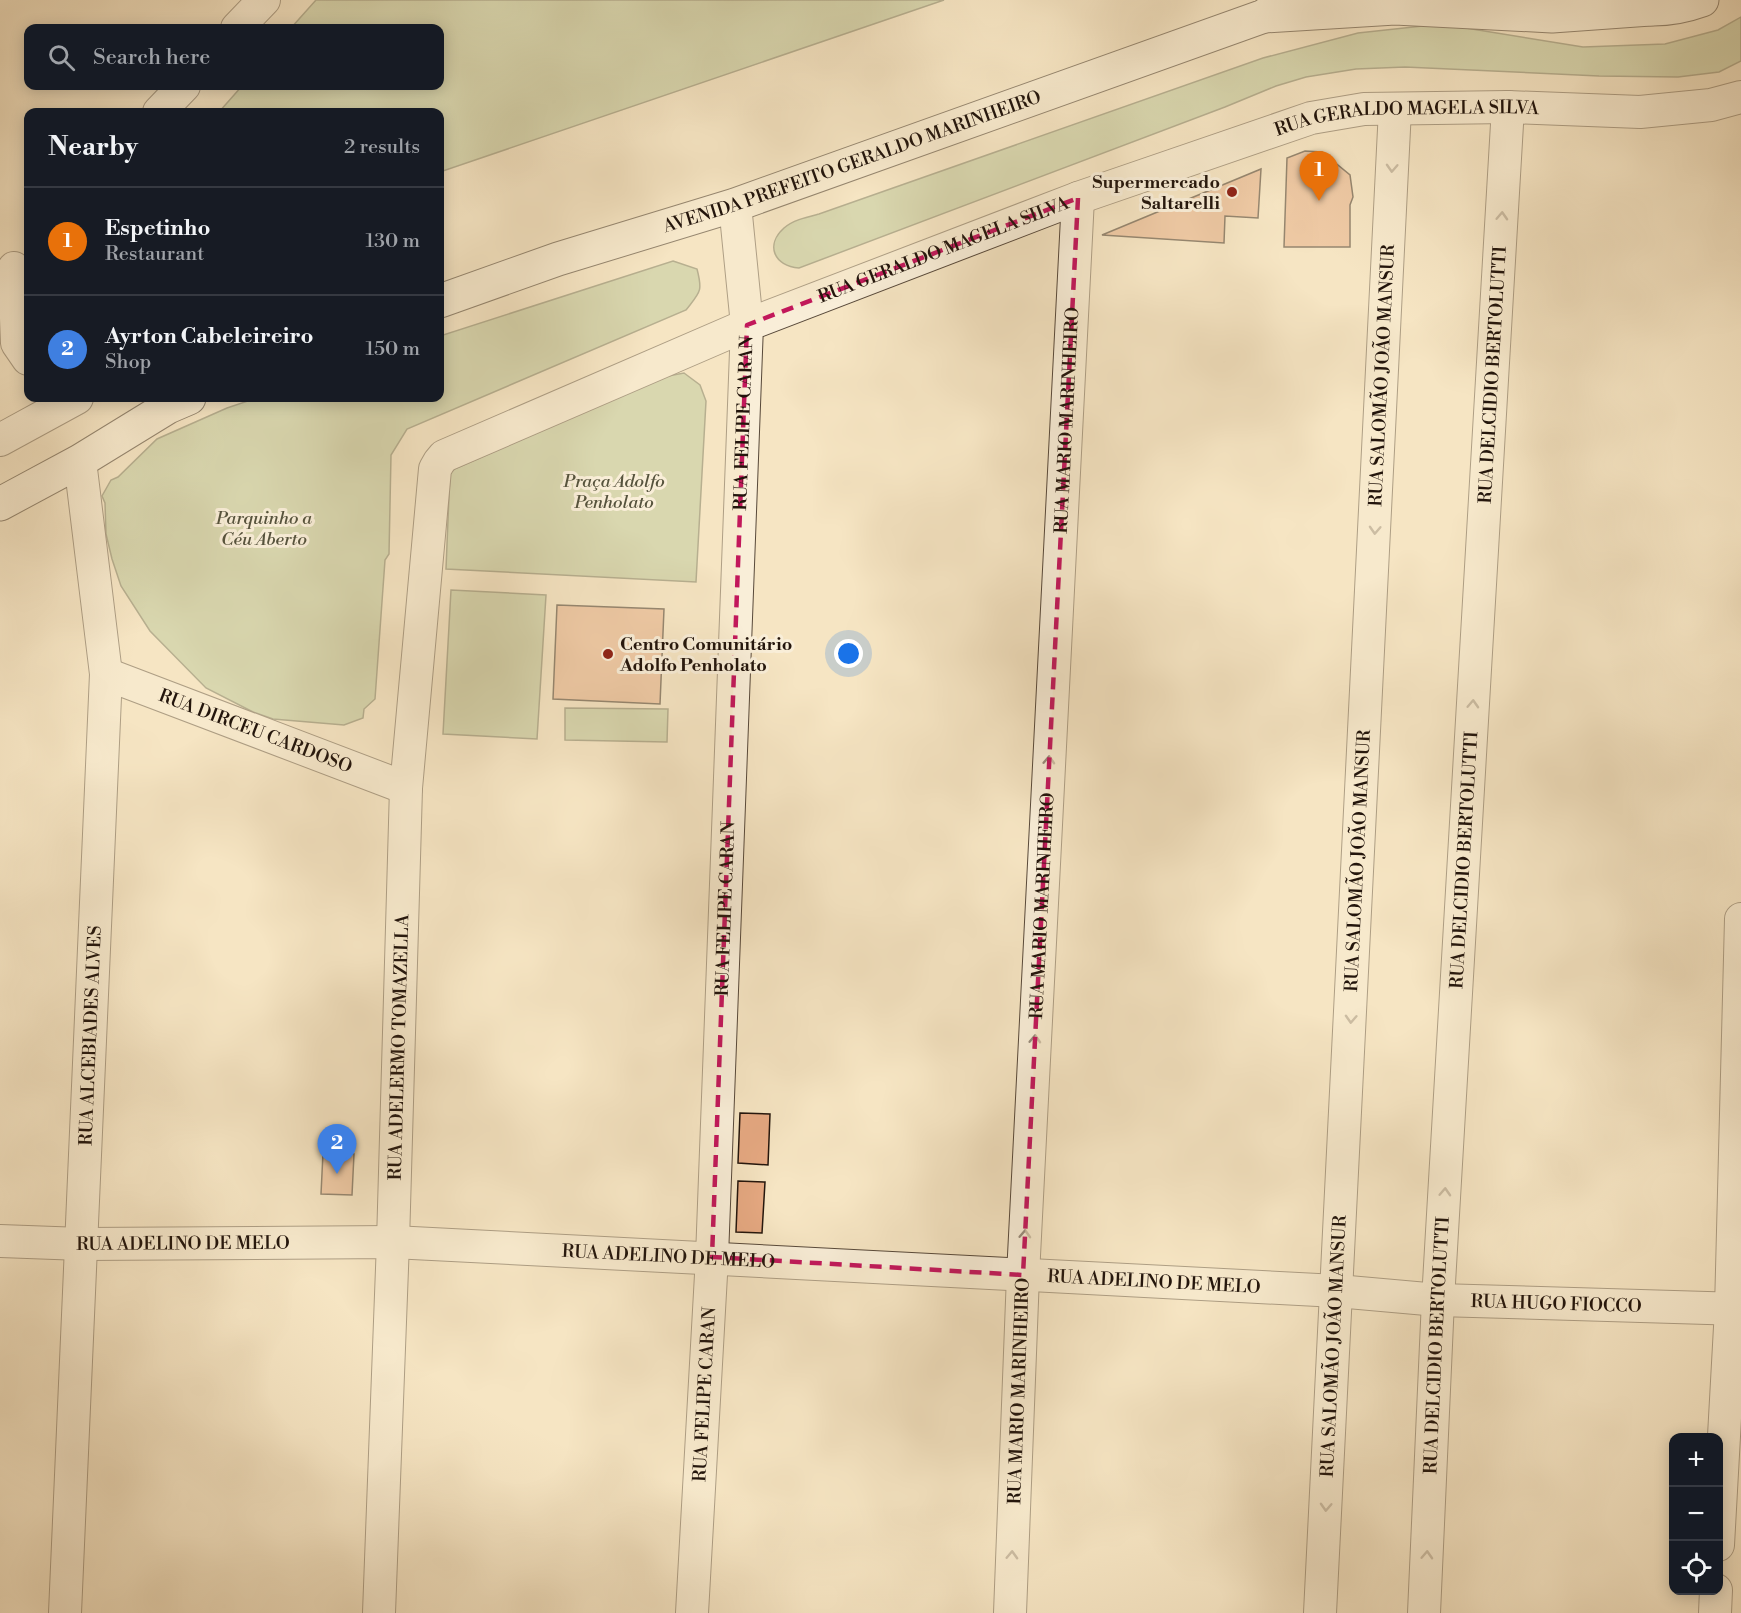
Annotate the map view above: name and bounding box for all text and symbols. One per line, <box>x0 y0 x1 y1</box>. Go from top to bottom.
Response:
search box <box>24 24 444 90</box>
icon: search <box>45 41 78 74</box>
text: Search here <box>93 44 210 71</box>
street label: AVENIDA PREFEITO GERALDO MARINHEIRO <box>659 85 1044 238</box>
street label: RUA GERALDO MAGELA SILVA <box>1271 95 1540 141</box>
text: Nearby <box>48 131 138 163</box>
text: 2 results <box>344 135 420 160</box>
pin: 1 <box>1300 152 1338 201</box>
one-way arrow <box>1386 163 1399 172</box>
place label: Supermercado Saltarelli <box>1092 171 1220 215</box>
marker: Supermercado Saltarelli <box>1225 185 1239 199</box>
street label: RUA GERALDO MAGELA SILVA <box>815 191 1073 308</box>
one-way arrow <box>1495 211 1508 220</box>
text: Espetinho <box>105 215 210 242</box>
text: 1 <box>63 229 72 254</box>
text: 130 m <box>365 229 420 254</box>
text: Restaurant <box>105 242 204 267</box>
street label: RUA SALOMÃO JOÃO MANSUR <box>1364 243 1400 507</box>
street label: RUA DELCIDIO BERTOLUTTI <box>1473 245 1511 504</box>
street label: RUA MARIO MARINHEIRO <box>1049 306 1084 534</box>
text: Ayrton Cabeleireiro <box>105 323 313 350</box>
street label: RUA FELIPE CARAN <box>729 334 758 511</box>
text: 2 <box>61 337 74 362</box>
text: 150 m <box>365 337 420 362</box>
text: Shop <box>105 350 151 375</box>
park label: Praça Adolfo Penholato <box>562 470 665 514</box>
park label: Parquinho a Céu Aberto <box>215 507 313 551</box>
one-way arrow <box>1368 526 1381 535</box>
place label: Centro Comunitário Adolfo Penholato <box>619 633 792 677</box>
your location <box>834 639 863 668</box>
marker: Centro Comunitário Adolfo Penholato <box>601 647 615 661</box>
street label: RUA DIRCEU CARDOSO <box>156 684 356 778</box>
one-way arrow <box>1467 699 1480 708</box>
street label: RUA SALOMÃO JOÃO MANSUR <box>1339 729 1376 993</box>
street label: RUA DELCIDIO BERTOLUTTI <box>1445 730 1483 990</box>
one-way arrow <box>1043 756 1056 765</box>
street label: RUA MARIO MARINHEIRO <box>1025 792 1059 1020</box>
street label: RUA FELIPE CARAN <box>710 820 740 997</box>
street label: RUA ADELERMO TOMAZELLA <box>383 913 414 1181</box>
street label: RUA ALCEBIADES ALVES <box>74 925 107 1146</box>
one-way arrow <box>1344 1014 1357 1023</box>
one-way arrow <box>1028 1035 1041 1044</box>
pin: 2 <box>318 1124 356 1174</box>
one-way arrow <box>1438 1188 1451 1197</box>
street label: RUA SALOMÃO JOÃO MANSUR <box>1315 1214 1351 1478</box>
street label: RUA DELCIDIO BERTOLUTTI <box>1419 1216 1454 1475</box>
one-way arrow <box>1018 1229 1031 1238</box>
street label: RUA ADELINO DE MELO <box>76 1231 290 1256</box>
street label: RUA ADELINO DE MELO <box>561 1239 776 1273</box>
street label: RUA ADELINO DE MELO <box>1047 1264 1261 1299</box>
street label: RUA MARIO MARINHEIRO <box>1003 1277 1034 1505</box>
street label: RUA HUGO FIOCCO <box>1470 1289 1642 1318</box>
street label: RUA FELIPE CARAN <box>688 1306 721 1483</box>
map controls <box>1669 1433 1723 1595</box>
button: + <box>1669 1433 1723 1487</box>
button: − <box>1669 1487 1723 1541</box>
one-way arrow <box>1319 1502 1332 1511</box>
button: locate <box>1669 1541 1723 1595</box>
one-way arrow <box>1005 1550 1018 1559</box>
one-way arrow <box>1420 1550 1433 1559</box>

